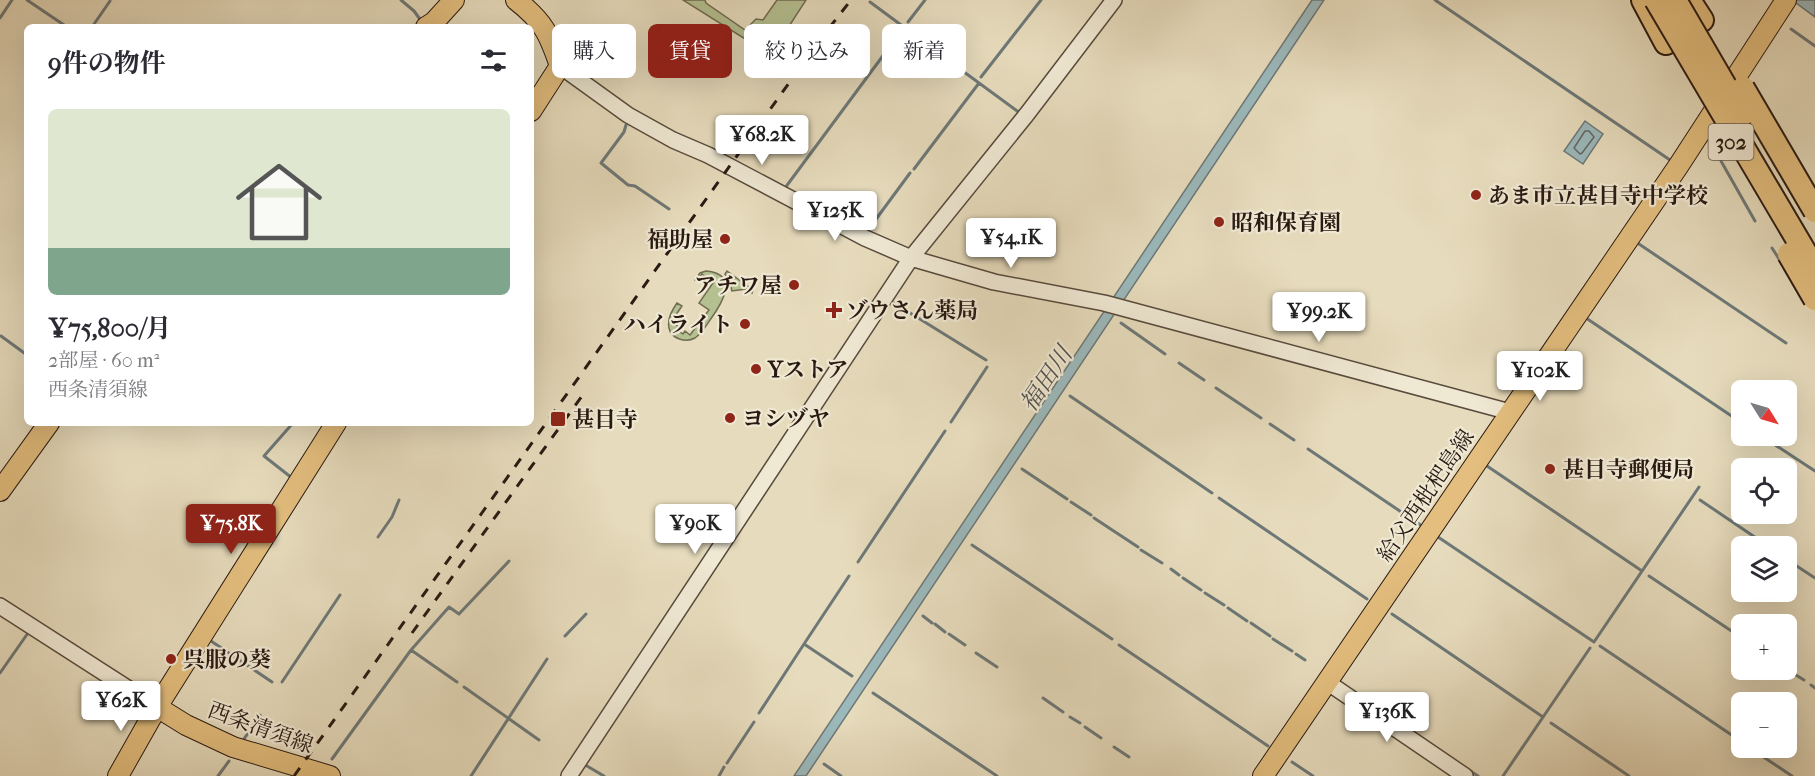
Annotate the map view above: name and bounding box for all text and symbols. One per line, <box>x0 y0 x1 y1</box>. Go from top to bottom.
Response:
chip: 購入 <box>552 24 636 78</box>
chip: 賃貸 <box>648 24 732 78</box>
chip: 絞り込み <box>744 24 870 78</box>
chip: 新着 <box>882 24 966 78</box>
icon: filters <box>477 44 510 77</box>
text: 9件の物件 <box>48 48 166 79</box>
pin: ¥68.2K <box>713 115 811 166</box>
text: ¥68.2K <box>729 123 795 146</box>
road number: 302 <box>1708 124 1754 160</box>
icon: home <box>225 148 333 256</box>
place label: あま市立甚目寺中学校 <box>1488 183 1708 209</box>
marker: あま市立甚目寺中学校 <box>1469 188 1483 202</box>
pin: ¥125K <box>793 191 877 242</box>
text: ¥125K <box>807 199 863 222</box>
place label: 昭和保育園 <box>1231 210 1341 236</box>
marker: 昭和保育園 <box>1212 215 1226 229</box>
pin: ¥54.1K <box>962 218 1060 269</box>
text: ¥54.1K <box>980 226 1042 249</box>
place label: 福助屋 <box>647 227 713 253</box>
marker: 福助屋 <box>718 232 732 246</box>
place label: アチワ屋 <box>694 273 782 299</box>
marker: アチワ屋 <box>787 278 801 292</box>
pin: ¥99.2K <box>1270 292 1368 343</box>
place label: ゾウさん薬局 <box>846 298 978 324</box>
text: ¥99.2K <box>1286 300 1352 323</box>
marker: ゾウさん薬局 <box>827 303 841 317</box>
place label: ハイライト <box>624 312 733 338</box>
text: ¥75,800/月 <box>48 313 171 344</box>
marker: ハイライト <box>738 317 752 331</box>
water label: 福田川 <box>1014 339 1079 417</box>
text: 2部屋 · 60 m² <box>48 349 159 372</box>
pin: ¥102K <box>1498 351 1582 402</box>
place label: Yストア <box>767 357 848 383</box>
text: ¥102K <box>1511 359 1569 382</box>
marker: Yストア <box>749 362 763 376</box>
text: 西条清須線 <box>48 378 148 401</box>
north arrow <box>1731 380 1797 446</box>
map controls <box>1731 380 1797 758</box>
place label: ヨシヅヤ <box>742 406 830 432</box>
place label: 甚目寺 <box>572 407 638 433</box>
marker: 甚目寺 <box>549 410 567 428</box>
marker: ヨシヅヤ <box>723 411 737 425</box>
street label: 給父西枇杷島線 <box>1372 424 1480 567</box>
place label: 甚目寺郵便局 <box>1562 457 1694 483</box>
button: locate <box>1731 458 1797 524</box>
marker: 甚目寺郵便局 <box>1543 462 1557 476</box>
pin: ¥75.8K <box>182 504 280 555</box>
pin: ¥90K <box>659 504 731 555</box>
text: ¥75.8K <box>200 512 262 535</box>
text: ¥90K <box>669 512 721 535</box>
button: layers <box>1731 536 1797 602</box>
button: + <box>1731 614 1797 680</box>
place label: 呉服の葵 <box>183 647 271 673</box>
marker: 呉服の葵 <box>164 652 178 666</box>
pin: ¥62K <box>85 681 157 732</box>
text: ¥62K <box>95 689 147 712</box>
pin: ¥136K <box>1345 692 1429 743</box>
button: − <box>1731 692 1797 758</box>
street label: 西条清須線 <box>205 697 317 759</box>
text: ¥136K <box>1359 700 1415 723</box>

